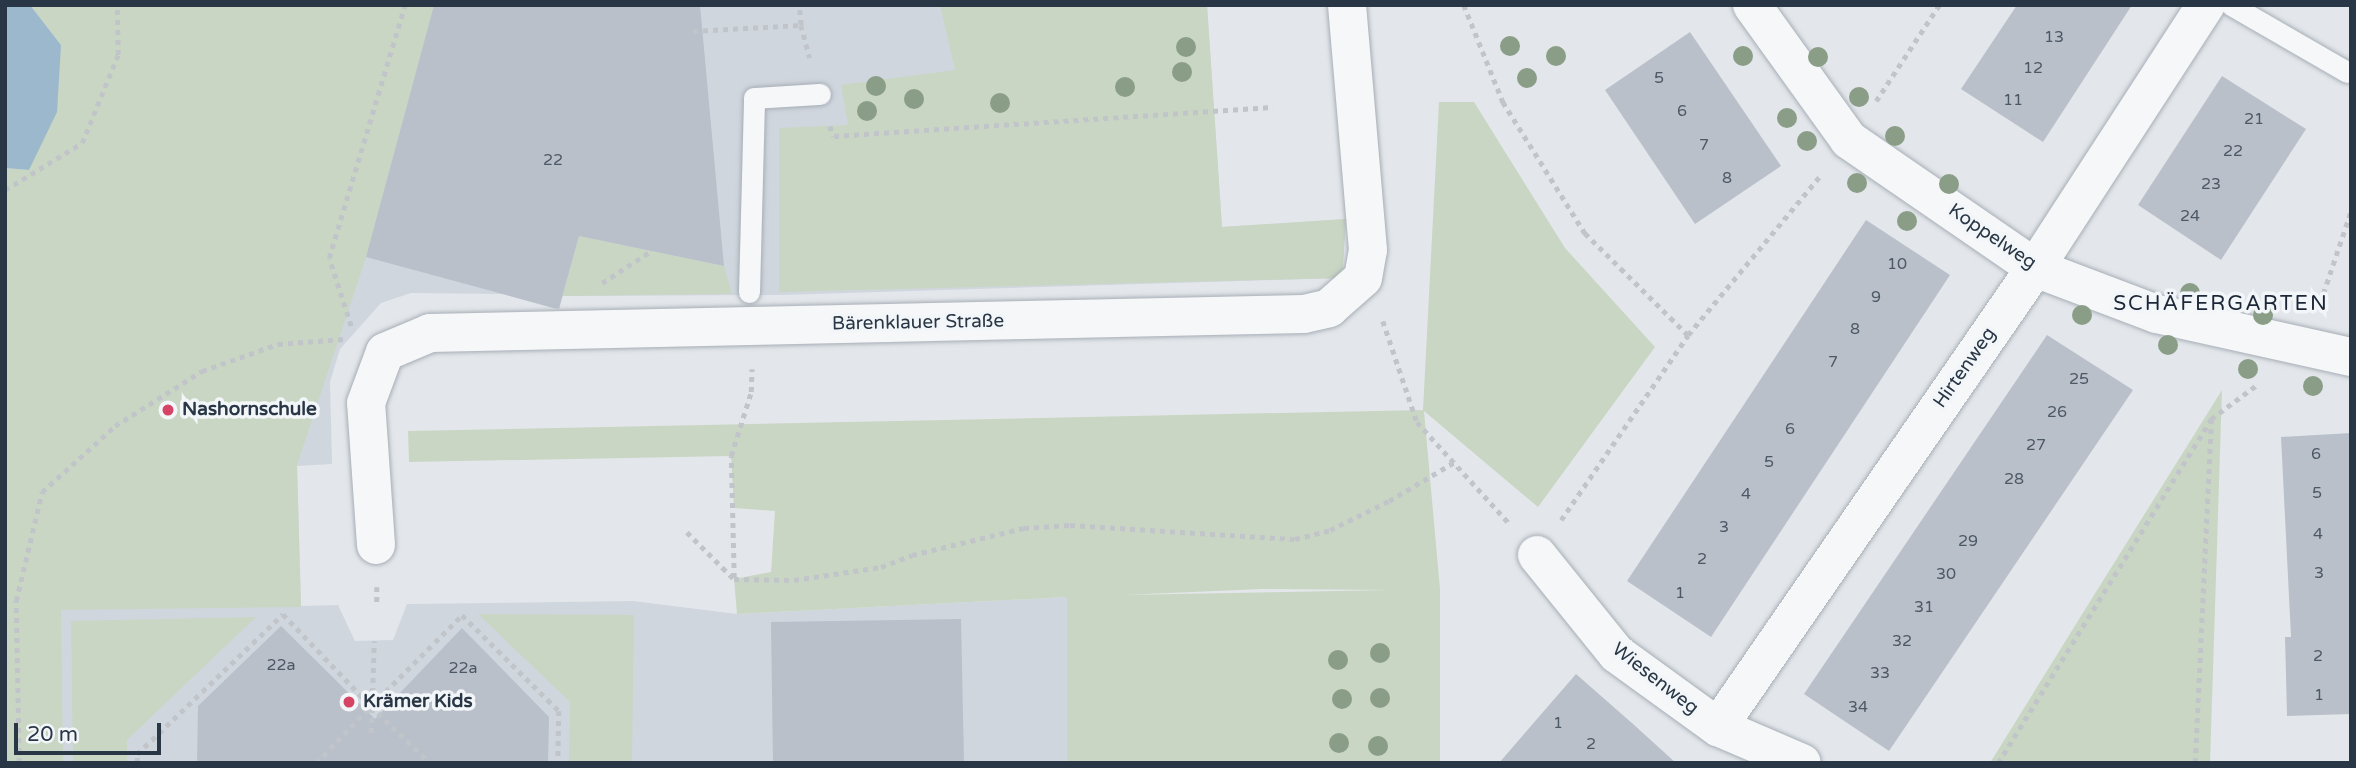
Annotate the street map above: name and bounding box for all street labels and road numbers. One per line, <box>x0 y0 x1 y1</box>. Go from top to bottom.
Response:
street label: Koppelweg <box>1944 199 2040 275</box>
street label: Bärenklauer Straße <box>832 310 1004 336</box>
street label: Hirtenweg <box>1929 323 2001 413</box>
street label: Wiesenweg <box>1607 638 1703 720</box>

